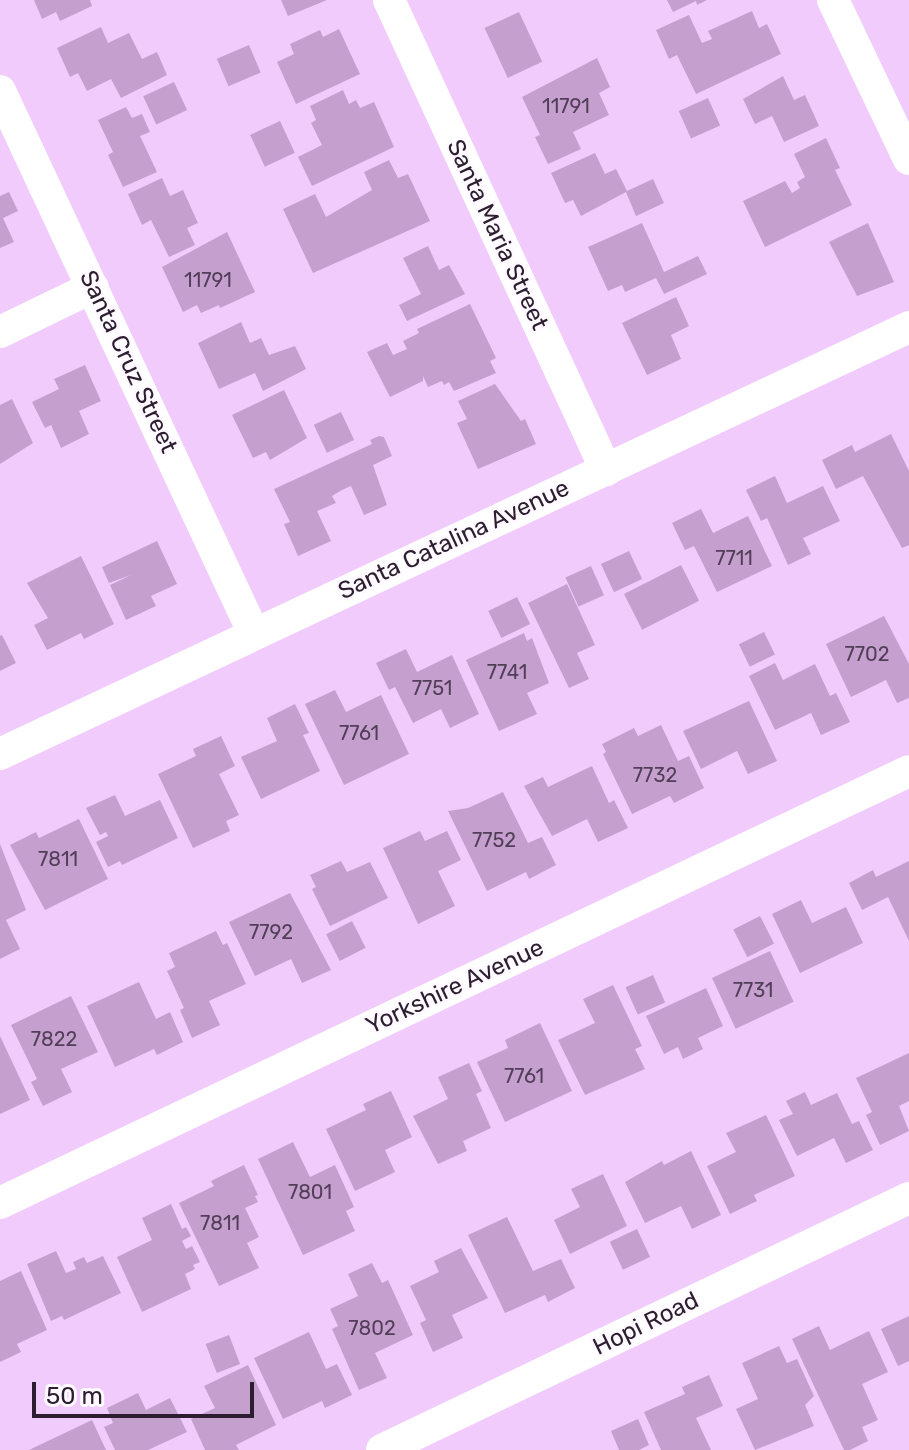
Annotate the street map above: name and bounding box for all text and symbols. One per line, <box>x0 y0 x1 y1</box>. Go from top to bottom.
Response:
house number: 11791 <box>542 94 590 118</box>
street label: Santa Maria Street <box>440 135 554 335</box>
street label: Santa Cruz Street <box>73 266 183 458</box>
house number: 11791 <box>184 268 232 292</box>
street label: Santa Catalina Avenue <box>334 474 574 606</box>
house number: 7711 <box>715 546 753 570</box>
house number: 7702 <box>845 642 889 666</box>
house number: 7741 <box>487 660 527 684</box>
house number: 7751 <box>412 676 452 700</box>
house number: 7761 <box>339 721 379 745</box>
house number: 7732 <box>633 763 677 787</box>
house number: 7752 <box>472 828 516 852</box>
house number: 7811 <box>38 847 78 871</box>
house number: 7792 <box>249 920 293 944</box>
street label: Yorkshire Avenue <box>361 933 549 1041</box>
house number: 7731 <box>733 978 773 1002</box>
house number: 7822 <box>31 1027 77 1051</box>
house number: 7761 <box>504 1064 544 1088</box>
house number: 7801 <box>288 1180 332 1204</box>
house number: 7811 <box>200 1211 240 1235</box>
street label: Hopi Road <box>589 1286 703 1362</box>
house number: 7802 <box>348 1316 396 1340</box>
scale bar <box>36 1366 258 1416</box>
text: 50 m <box>46 1382 103 1410</box>

